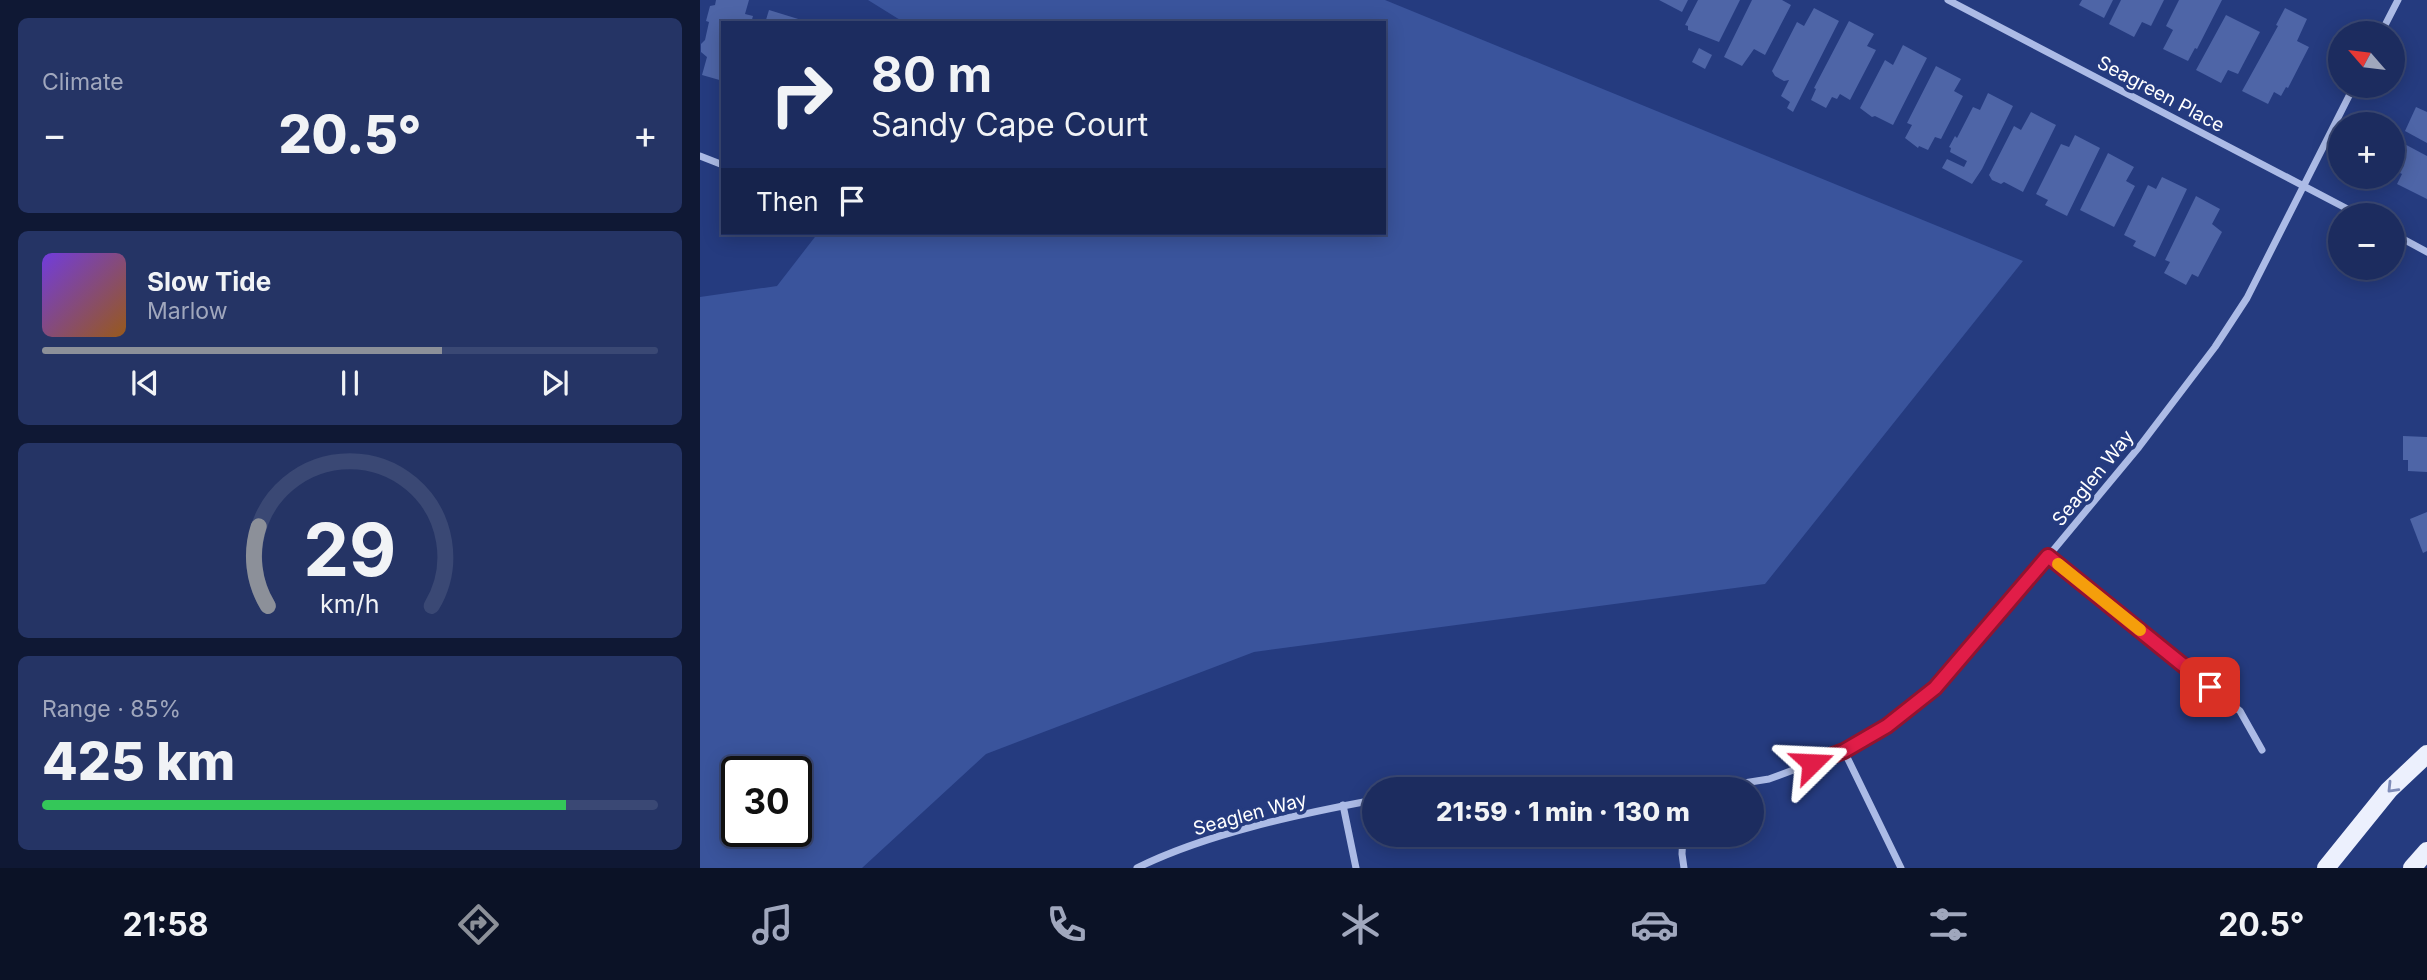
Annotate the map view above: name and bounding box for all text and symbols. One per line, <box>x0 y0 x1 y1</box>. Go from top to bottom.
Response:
north arrow <box>2328 21 2404 98</box>
map controls <box>2328 21 2405 280</box>
text: 80 m <box>871 45 992 104</box>
icon: right <box>756 49 847 140</box>
street label: Seagreen Place <box>2093 51 2229 137</box>
text: Climate <box>42 68 124 96</box>
text: 20.5° <box>278 103 422 166</box>
text: Sandy Cape Court <box>871 105 1148 144</box>
text: − <box>42 111 67 157</box>
text: + <box>633 111 658 157</box>
button: + <box>2328 112 2405 189</box>
icon: arrive <box>833 182 871 220</box>
text: Then <box>756 186 819 217</box>
button: − <box>2328 203 2405 280</box>
text: Slow Tide <box>147 266 271 297</box>
text: Marlow <box>147 297 227 325</box>
icon: previous <box>126 364 164 402</box>
icon: pause <box>331 364 369 402</box>
icon: next <box>536 364 574 402</box>
street label: Seaglen Way <box>2047 425 2139 531</box>
text: 29 <box>303 506 397 595</box>
text: km/h <box>320 589 380 619</box>
pin <box>2180 657 2240 717</box>
icon: arrive <box>2191 668 2229 706</box>
text: Range · 85% <box>42 695 181 723</box>
position arrow <box>1775 726 1849 800</box>
text: 425 km <box>42 730 235 793</box>
speed limit sign: 30 <box>721 756 812 847</box>
one-way arrow <box>2387 780 2400 793</box>
street label: Seaglen Way <box>1191 788 1310 840</box>
text: 21:59 · 1 min · 130 m <box>1436 796 1690 827</box>
icon: directions <box>454 900 503 949</box>
icon: music <box>748 900 797 949</box>
icon: phone <box>1042 900 1091 949</box>
icon: climate <box>1336 900 1385 949</box>
icon: car <box>1630 900 1679 949</box>
icon: filters <box>1924 900 1973 949</box>
text: 21:58 <box>123 905 208 944</box>
text: 20.5° <box>2218 905 2304 944</box>

